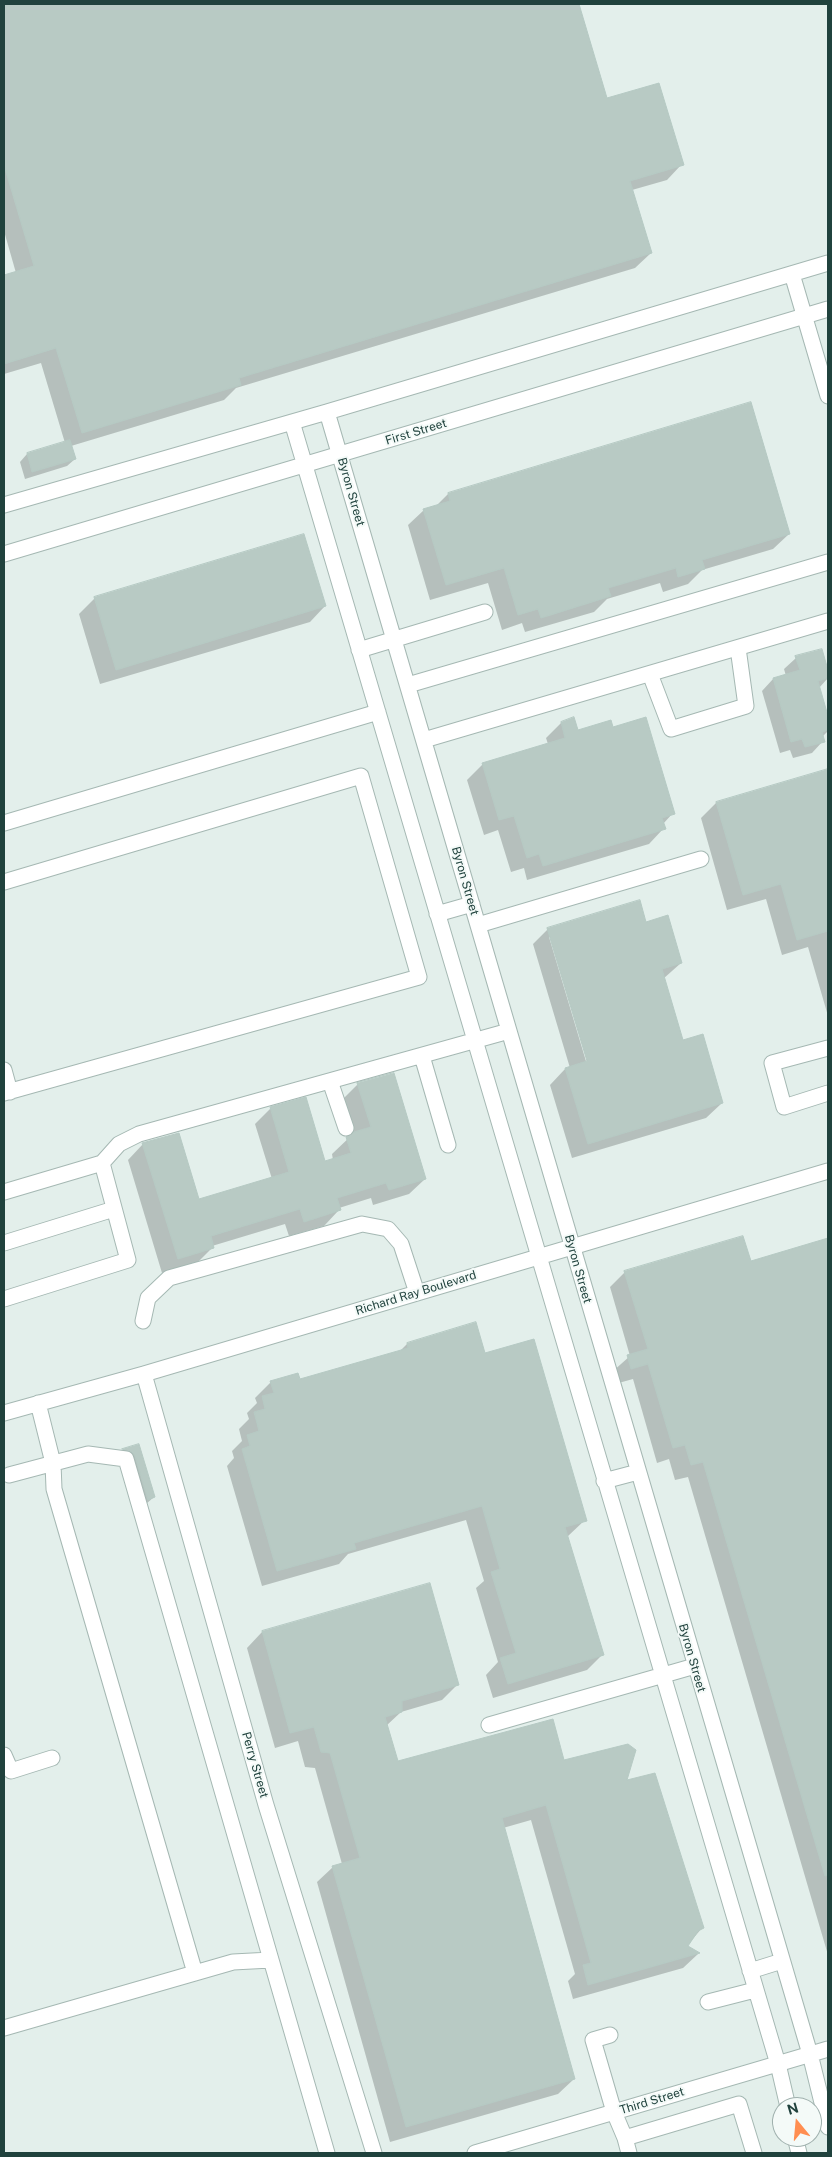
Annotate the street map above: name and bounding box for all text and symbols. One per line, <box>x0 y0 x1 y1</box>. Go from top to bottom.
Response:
street label: First Street <box>384 416 448 448</box>
street label: Byron Street <box>334 456 368 528</box>
street label: Byron Street <box>448 845 482 917</box>
street label: Byron Street <box>561 1233 595 1305</box>
street label: Richard Ray Boulevard <box>354 1268 478 1318</box>
street label: Byron Street <box>675 1622 709 1694</box>
street label: Perry Street <box>239 1730 271 1800</box>
street label: Third Street <box>618 2084 686 2118</box>
north arrow <box>772 2097 822 2147</box>
text: N <box>785 2099 800 2118</box>

